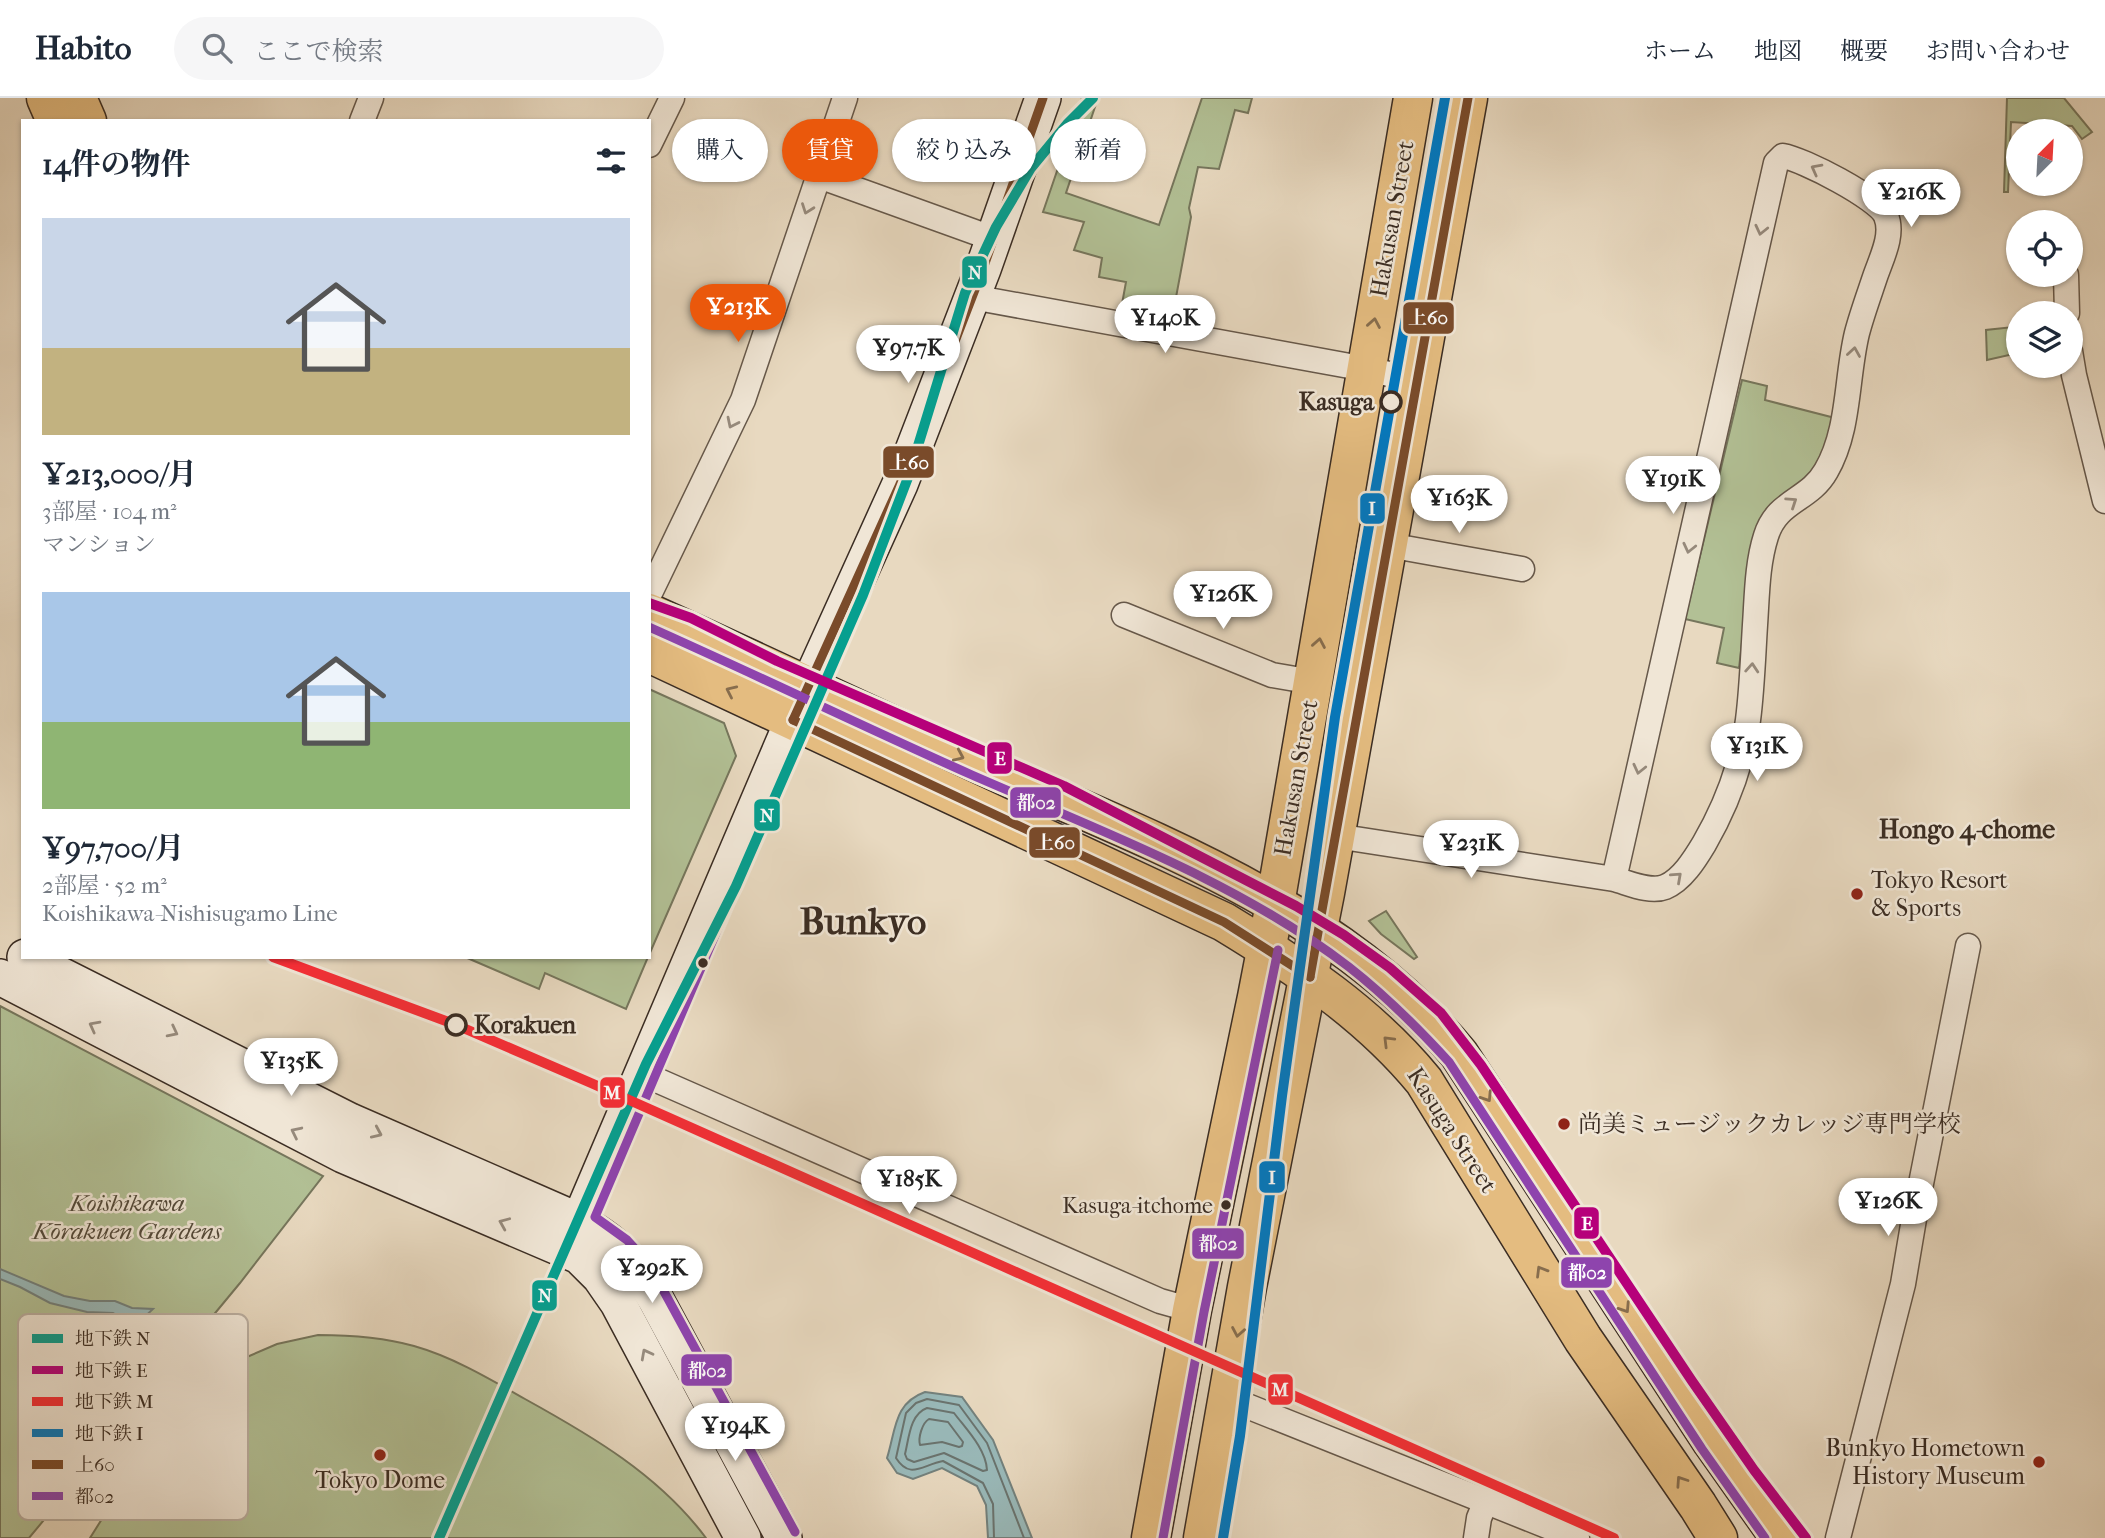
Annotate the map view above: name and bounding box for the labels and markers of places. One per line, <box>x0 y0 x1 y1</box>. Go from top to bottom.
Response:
pin: ¥216K <box>1862 170 1960 229</box>
pin: ¥213K <box>689 285 787 344</box>
pin: ¥140K <box>1116 296 1214 355</box>
pin: ¥97.7K <box>851 326 965 385</box>
place label: Kasuga <box>1299 388 1375 416</box>
marker: Kasuga <box>1380 391 1402 413</box>
pin: ¥191K <box>1624 456 1722 516</box>
pin: ¥163K <box>1410 476 1508 535</box>
pin: ¥126K <box>1174 572 1272 631</box>
pin: ¥131K <box>1708 724 1806 783</box>
pin: ¥231K <box>1422 820 1520 880</box>
place label: Tokyo Resort & Sports <box>1871 866 2008 922</box>
marker: Tokyo Resort & Sports <box>1849 886 1865 902</box>
unlabelled marker <box>696 956 710 970</box>
place label: Korakuen <box>474 1011 577 1039</box>
marker: Korakuen <box>445 1014 467 1036</box>
pin: ¥135K <box>242 1038 340 1098</box>
place label: 尚美ミュージックカレッジ専門学校 <box>1578 1110 1961 1138</box>
marker: 尚美ミュージックカレッジ専門学校 <box>1556 1116 1572 1132</box>
pin: ¥185K <box>860 1156 958 1216</box>
pin: ¥126K <box>1839 1178 1937 1238</box>
place label: Kasuga-itchome <box>1062 1193 1213 1219</box>
marker: Kasuga-itchome <box>1219 1198 1233 1212</box>
pin: ¥292K <box>603 1246 701 1305</box>
pin: ¥194K <box>686 1404 784 1463</box>
place label: Bunkyo Hometown History Museum <box>1825 1434 2025 1490</box>
marker: Tokyo Dome <box>372 1447 388 1463</box>
marker: Bunkyo Hometown History Museum <box>2031 1454 2047 1470</box>
place label: Tokyo Dome <box>315 1466 445 1494</box>

